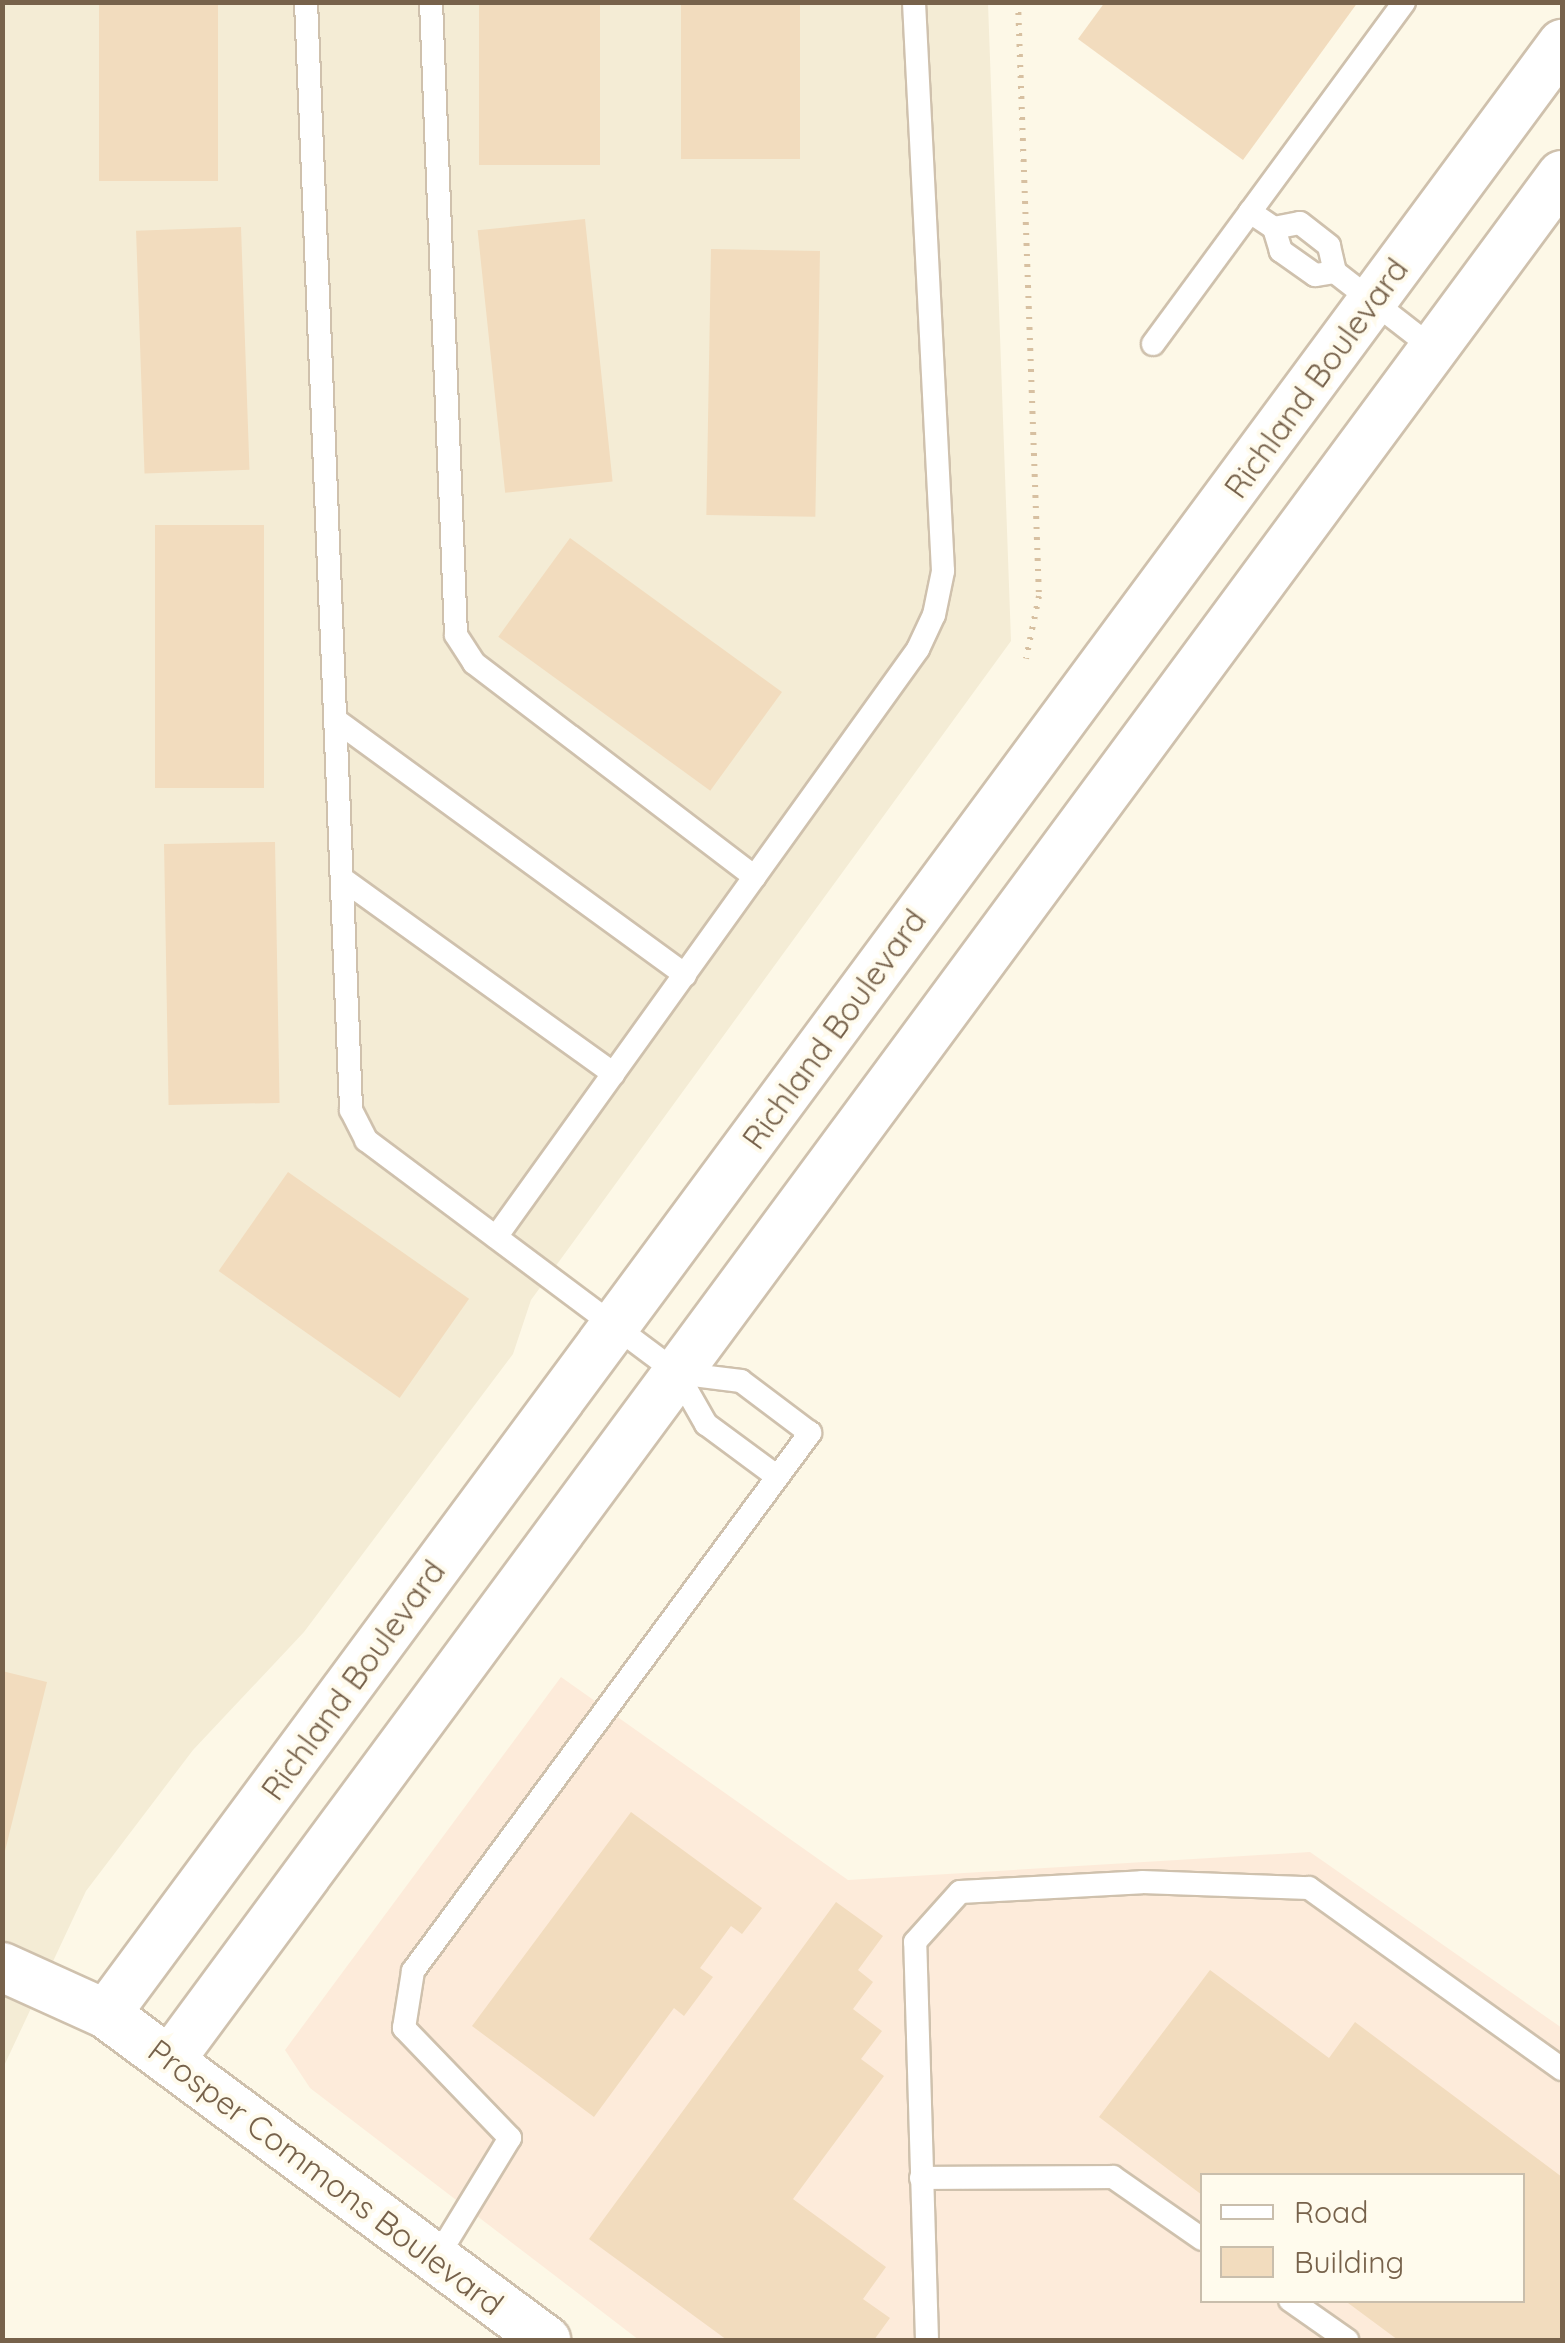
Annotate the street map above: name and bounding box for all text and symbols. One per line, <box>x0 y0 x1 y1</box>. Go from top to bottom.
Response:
street label: Richland Boulevard <box>1216 251 1416 505</box>
street label: Richland Boulevard <box>734 902 934 1156</box>
street label: Richland Boulevard <box>253 1553 453 1807</box>
street label: Prosper Commons Boulevard <box>141 2031 511 2323</box>
legend <box>1200 2173 1525 2303</box>
text: Road <box>1294 2193 1368 2231</box>
text: Building <box>1294 2243 1404 2281</box>

